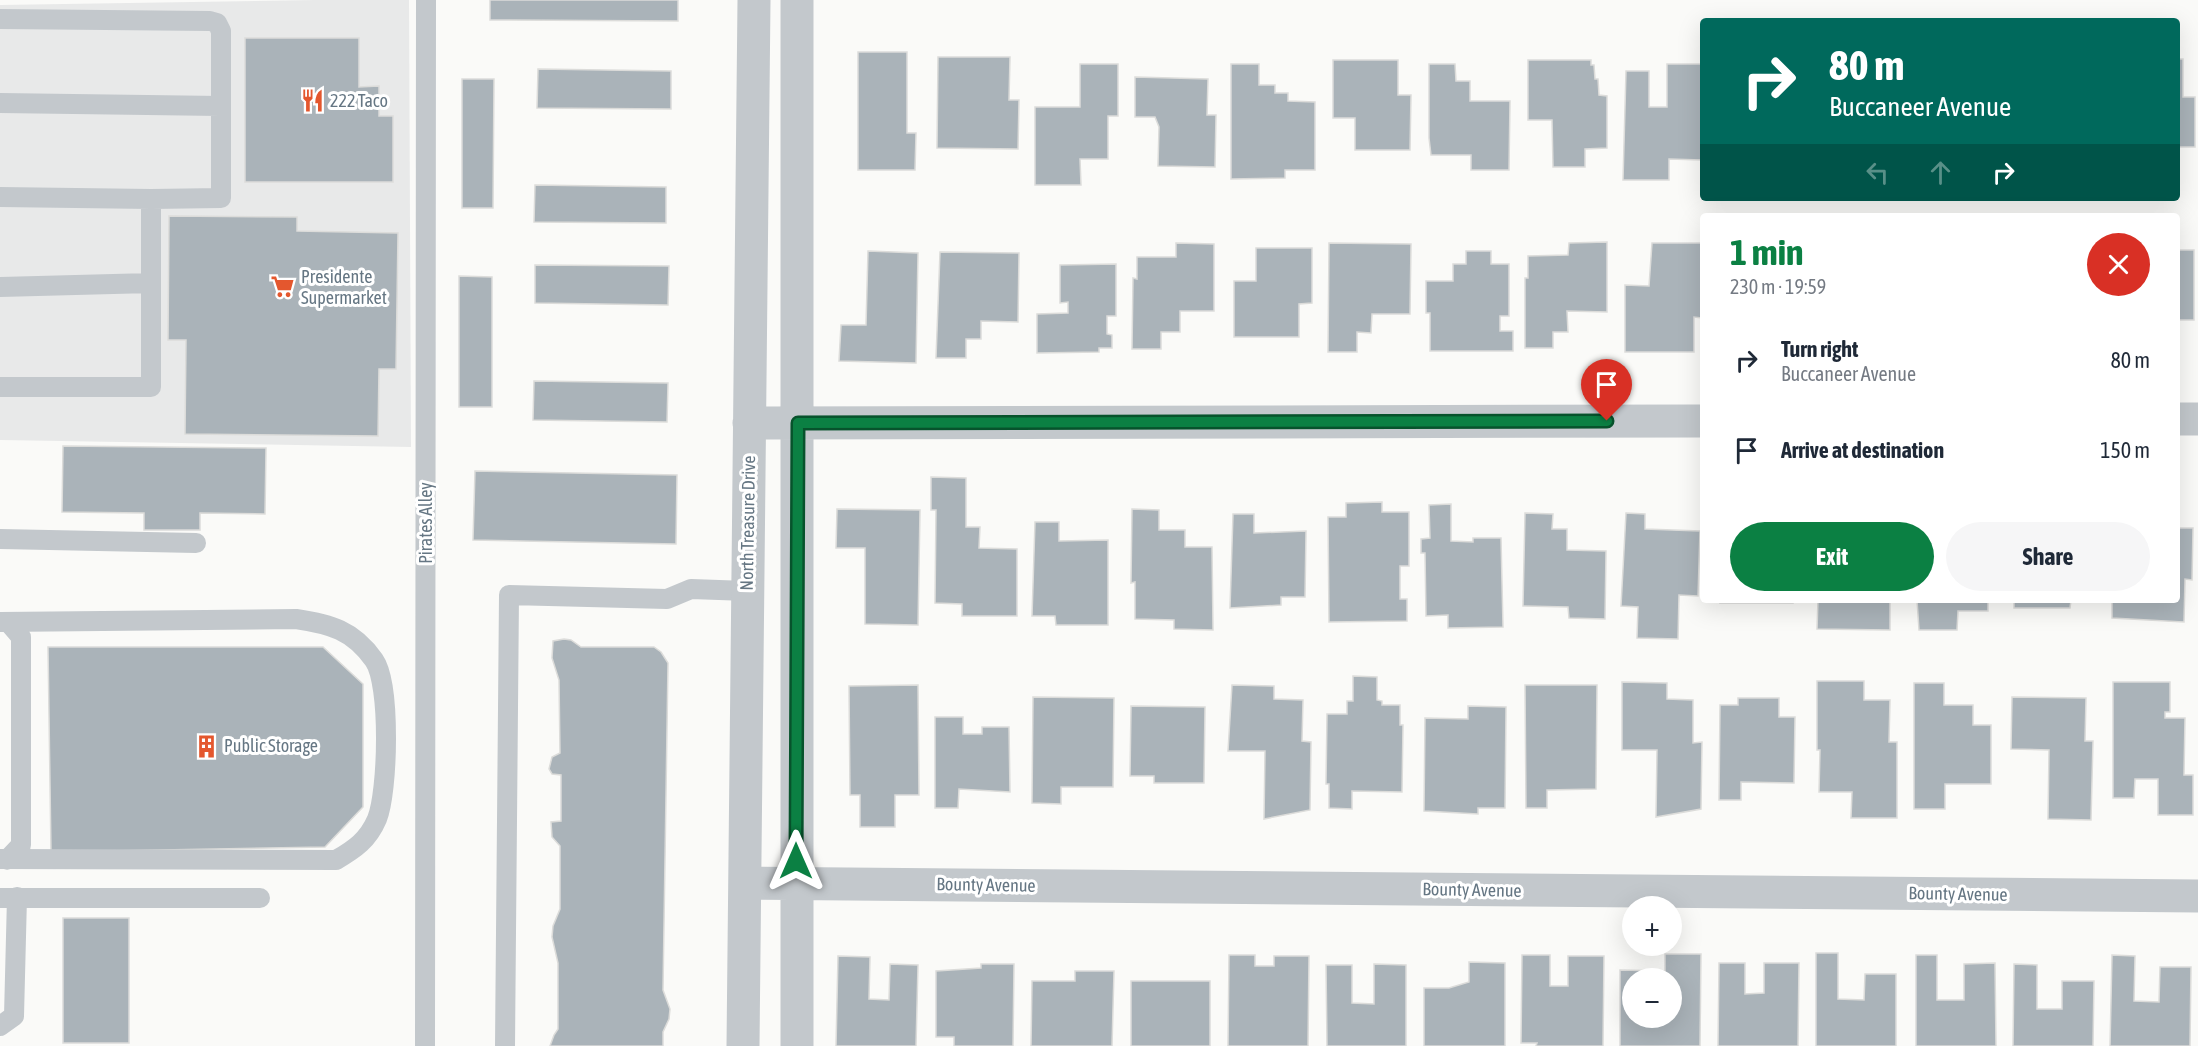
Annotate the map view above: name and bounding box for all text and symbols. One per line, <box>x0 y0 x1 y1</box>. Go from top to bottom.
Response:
text: 80 m <box>1829 41 1904 89</box>
icon: right <box>1730 42 1808 120</box>
restaurant icon: 222 Taco <box>299 88 325 114</box>
place label: 222 Taco <box>330 90 388 111</box>
text: Buccaneer Avenue <box>1829 91 2011 122</box>
icon: left <box>1861 156 1894 189</box>
icon: ahead <box>1924 156 1957 189</box>
icon: right <box>1987 156 2020 189</box>
text: 1 min <box>1730 231 1804 273</box>
button: close <box>2087 233 2150 296</box>
place label: Presidente Supermarket <box>301 266 387 308</box>
supermarket icon: Presidente Supermarket <box>270 274 296 300</box>
text: 230 m · 19:59 <box>1730 275 1826 298</box>
text: Turn right <box>1781 336 1858 362</box>
icon: right <box>1730 344 1763 377</box>
text: 80 m <box>2110 347 2150 373</box>
pin <box>1581 359 1632 421</box>
text: Buccaneer Avenue <box>1781 362 1916 385</box>
icon: arrive <box>1590 368 1623 401</box>
icon: arrive <box>1730 434 1763 467</box>
text: Arrive at destination <box>1781 437 1944 463</box>
text: 150 m <box>2100 437 2150 463</box>
street label: North Treasure Drive <box>736 455 759 591</box>
street label: Pirates Alley <box>415 482 436 564</box>
button: Exit <box>1730 522 1934 591</box>
button: Share <box>1946 522 2150 591</box>
building icon: Public Storage <box>193 733 219 759</box>
place label: Public Storage <box>224 735 318 756</box>
position arrow <box>764 829 828 893</box>
street label: Bounty Avenue <box>936 873 1036 896</box>
street label: Bounty Avenue <box>1422 878 1522 901</box>
street label: Bounty Avenue <box>1908 882 2008 905</box>
map controls <box>1622 896 1682 1028</box>
button: + <box>1622 896 1682 956</box>
button: − <box>1622 968 1682 1028</box>

